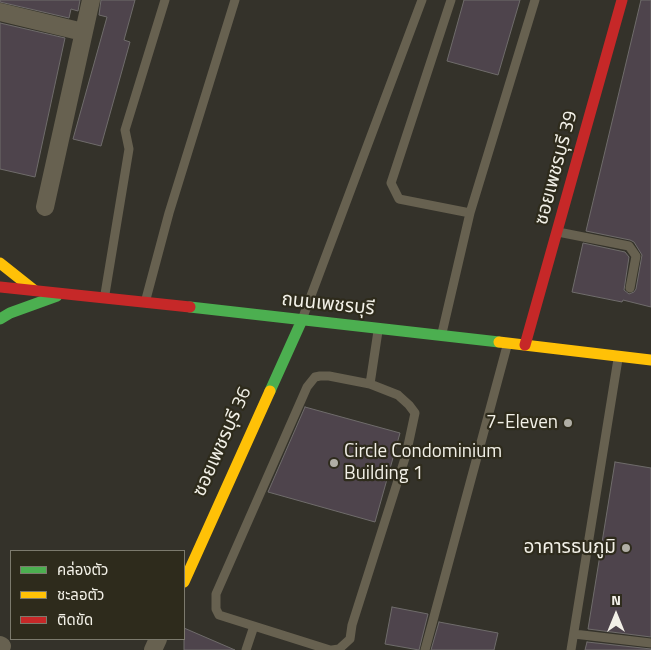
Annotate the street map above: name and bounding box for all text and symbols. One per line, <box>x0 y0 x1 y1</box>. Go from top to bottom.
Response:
street label: ซอยเพชรบุรี 39 <box>531 108 583 228</box>
street label: ถนนเพชรบุรี <box>280 289 376 321</box>
street label: ซอยเพชรบุรี 36 <box>189 384 257 500</box>
place label: 7-Eleven <box>486 412 558 434</box>
marker: 7-Eleven <box>562 417 574 429</box>
place label: Circle Condominium Building 1 <box>344 441 502 485</box>
marker: Circle Condominium Building 1 <box>328 457 340 469</box>
place label: อาคารธนภูมิ <box>524 537 616 559</box>
marker: อาคารธนภูมิ <box>620 542 632 554</box>
legend <box>10 550 185 640</box>
text: คล่องตัว <box>57 558 108 581</box>
text: ชะลอตัว <box>57 583 104 606</box>
text: N <box>611 589 621 610</box>
north arrow <box>591 590 641 640</box>
text: ติดขัด <box>57 608 93 631</box>

